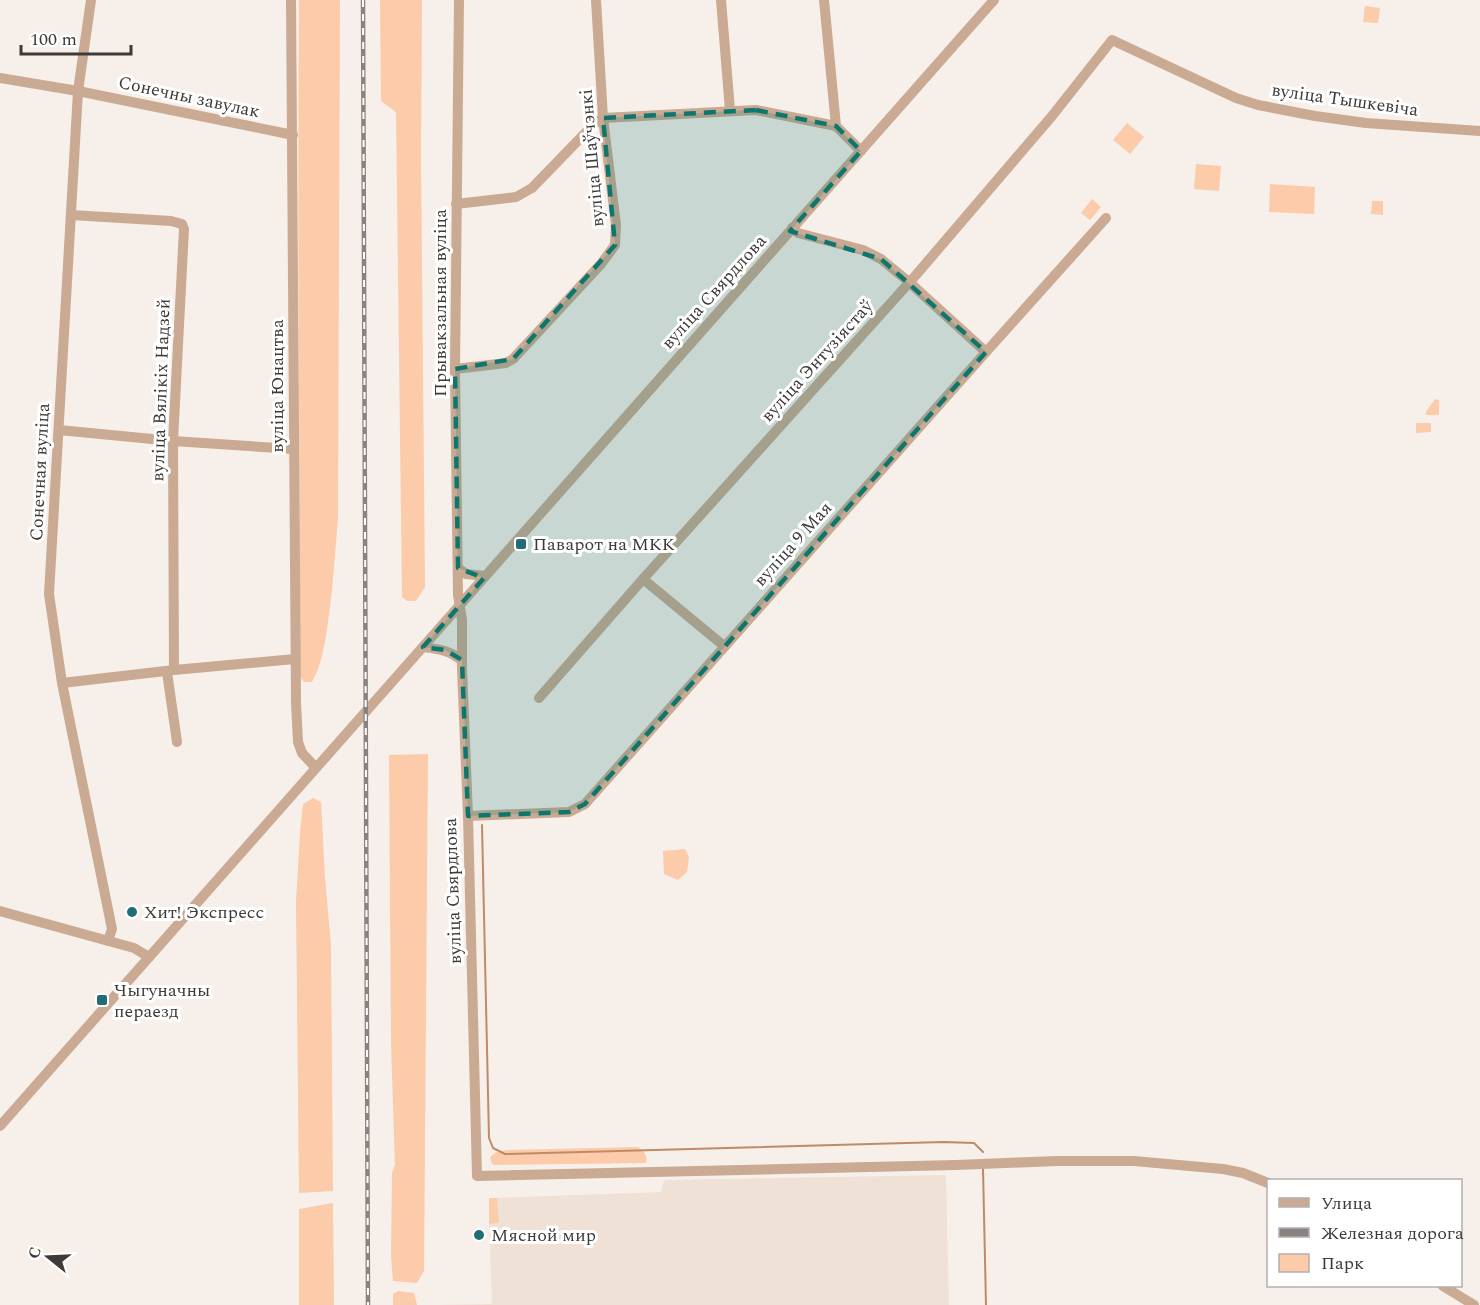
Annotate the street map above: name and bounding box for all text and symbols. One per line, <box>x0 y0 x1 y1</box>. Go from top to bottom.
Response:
scale bar <box>21 18 130 56</box>
text: 100 m <box>30 26 77 53</box>
street label: Сонечны завулак <box>116 69 262 125</box>
street label: вуліца Тышкевіча <box>1270 76 1420 124</box>
street label: вуліца Шаўчэнкі <box>573 88 611 228</box>
street label: Прывакзальная вуліца <box>427 209 454 397</box>
street label: вуліца Свярдлова <box>655 228 773 355</box>
street label: вуліца Энтузіястаў <box>755 293 880 428</box>
street label: вуліца Вялікіх Надзей <box>144 298 178 482</box>
street label: вуліца Юнацтва <box>264 319 291 453</box>
street label: Сонечная вуліца <box>23 402 57 542</box>
street label: вуліца 9 Мая <box>747 496 839 592</box>
place label: Паварот на МКК <box>533 531 675 558</box>
marker: Паварот на МКК <box>514 537 528 551</box>
street label: вуліца Свярдлова <box>437 817 469 965</box>
place label: Хит! Экспресс <box>144 899 264 926</box>
marker: Хит! Экспресс <box>125 905 139 919</box>
place label: Чыгуначны пераезд <box>114 977 210 1025</box>
marker: Чыгуначны пераезд <box>95 993 109 1007</box>
legend <box>1267 1179 1462 1287</box>
text: Улица <box>1321 1190 1372 1217</box>
text: Железная дорога <box>1321 1220 1464 1247</box>
place label: Мясной мир <box>491 1222 596 1249</box>
north arrow <box>18 1227 78 1287</box>
marker: Мясной мир <box>472 1228 486 1242</box>
text: С <box>22 1244 48 1262</box>
text: Парк <box>1321 1250 1364 1277</box>

